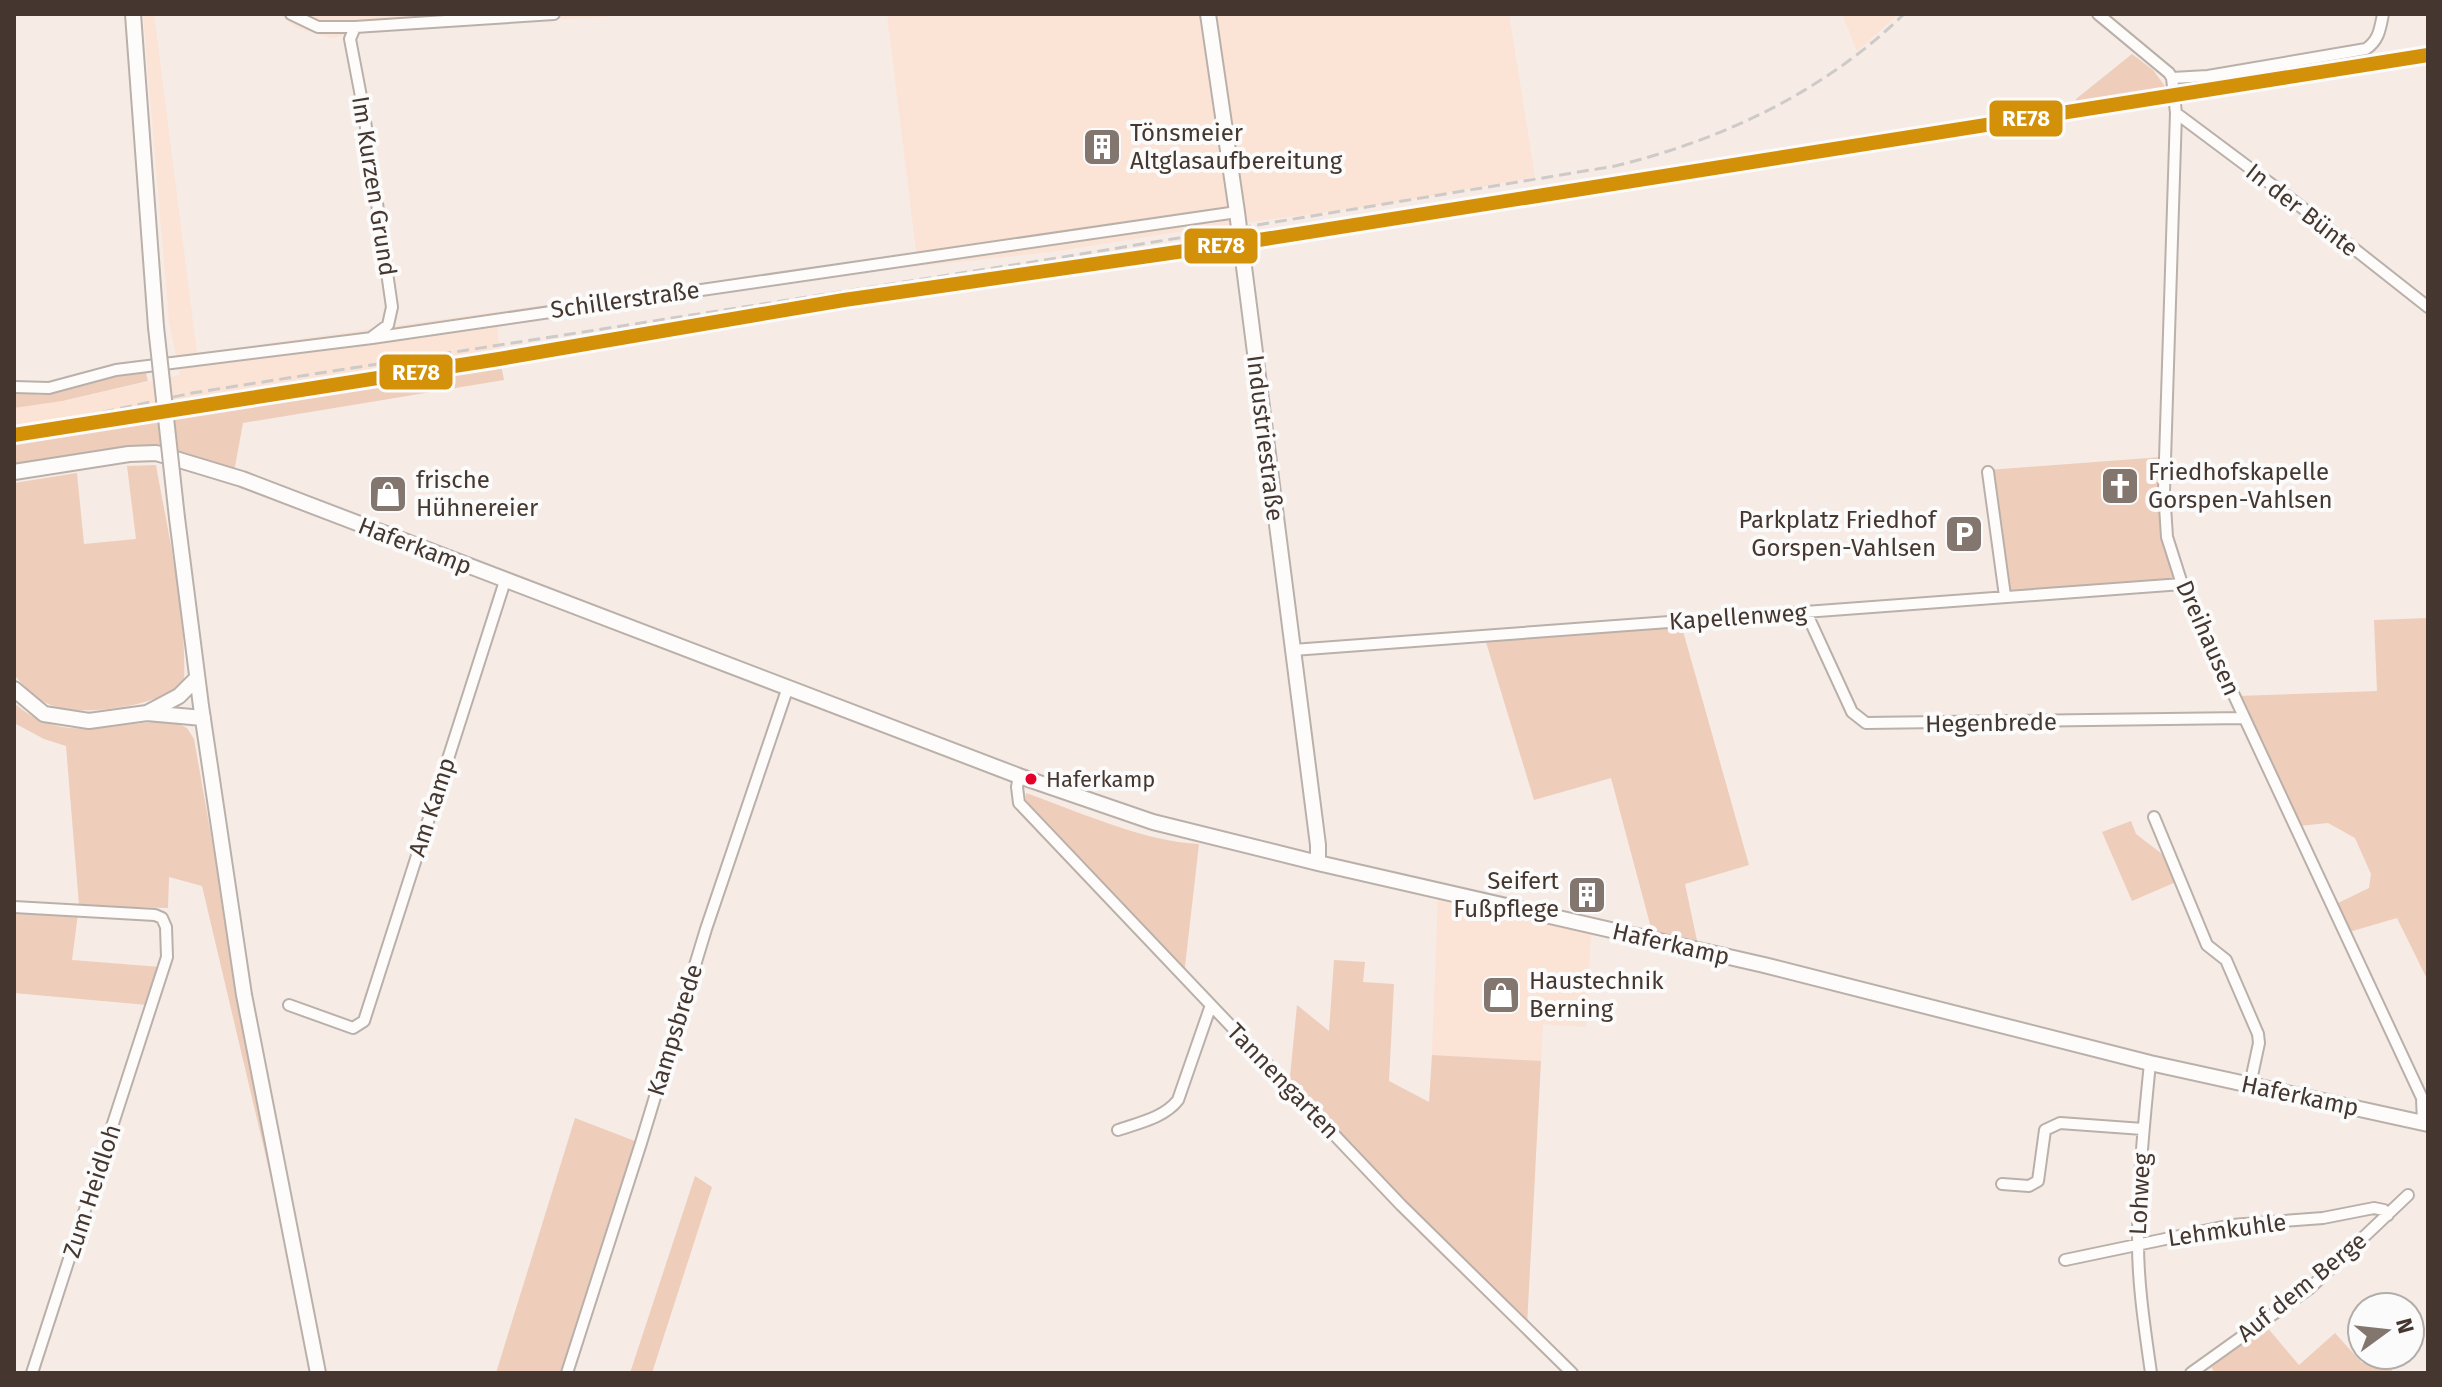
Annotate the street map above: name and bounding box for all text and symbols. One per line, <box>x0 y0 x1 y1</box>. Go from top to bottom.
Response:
street label: Im Kurzen Grund <box>346 94 402 278</box>
line badge: RE78 <box>1988 99 2064 138</box>
text: RE78 <box>2002 105 2050 132</box>
place label: Tönsmeier Altglasaufbereitung <box>1130 119 1343 175</box>
building icon: Tönsmeier Altglasaufbereitung <box>1081 126 1123 168</box>
street label: In der Bünte <box>2240 158 2364 262</box>
line badge: RE78 <box>1183 227 1259 265</box>
text: RE78 <box>1197 232 1245 259</box>
street label: Schillerstraße <box>549 276 701 324</box>
line badge: RE78 <box>378 353 454 391</box>
street label: Industriestraße <box>1241 353 1289 523</box>
text: RE78 <box>392 359 440 386</box>
place label: Friedhofskapelle Gorspen-Vahlsen <box>2148 458 2333 514</box>
church icon: Friedhofskapelle Gorspen-Vahlsen <box>2099 465 2141 507</box>
place label: frische Hühnereier <box>416 466 539 522</box>
shop icon: frische Hühnereier <box>367 473 409 515</box>
place label: Parkplatz Friedhof Gorspen-Vahlsen <box>1739 506 1938 562</box>
street label: Haferkamp <box>354 512 476 580</box>
parking icon: Parkplatz Friedhof Gorspen-Vahlsen <box>1943 513 1985 555</box>
street label: Dreihausen <box>2170 576 2246 700</box>
street label: Kapellenweg <box>1668 598 1808 636</box>
street label: Hegenbrede <box>1925 708 2057 738</box>
street label: Am Kamp <box>403 754 461 860</box>
place label: Haferkamp <box>1046 766 1155 793</box>
marker: Haferkamp <box>1023 771 1039 787</box>
place label: Seifert Fußpflege <box>1453 867 1559 923</box>
building icon: Seifert Fußpflege <box>1566 874 1608 916</box>
street label: Haferkamp <box>1610 917 1732 971</box>
street label: Kampsbrede <box>642 961 708 1099</box>
place label: Haustechnik Berning <box>1529 967 1664 1023</box>
shop icon: Haustechnik Berning <box>1480 974 1522 1016</box>
street label: Tannengarten <box>1221 1018 1345 1144</box>
street label: Haferkamp <box>2239 1070 2361 1122</box>
street label: Zum Heidloh <box>57 1121 127 1261</box>
street label: Lohweg <box>2124 1152 2156 1236</box>
street label: Lehmkuhle <box>2166 1208 2288 1252</box>
street label: Auf dem Berge <box>2232 1226 2372 1348</box>
north arrow <box>2346 1291 2426 1371</box>
text: N <box>2390 1315 2420 1336</box>

